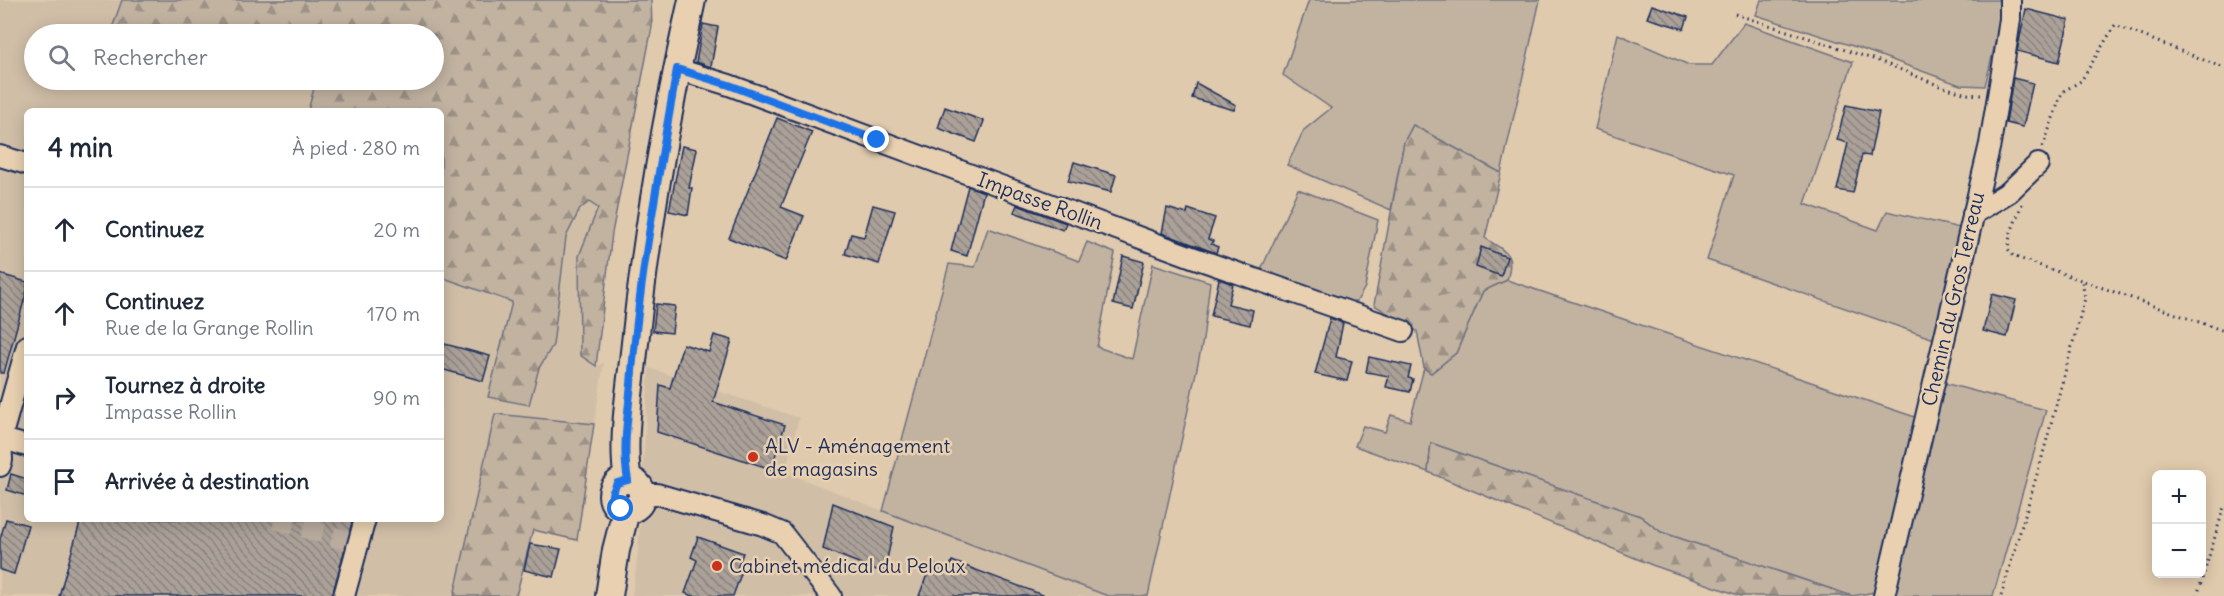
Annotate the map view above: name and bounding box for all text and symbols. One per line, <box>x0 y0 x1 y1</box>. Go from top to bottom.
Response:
search box <box>24 24 444 90</box>
icon: search <box>45 41 78 74</box>
text: Rechercher <box>93 43 208 71</box>
route end <box>863 126 889 152</box>
text: 4 min <box>48 131 113 164</box>
text: À pied · 280 m <box>292 135 420 160</box>
street label: Impasse Rollin <box>974 166 1106 235</box>
street label: Chemin du Gros Terreau <box>1916 189 1989 408</box>
icon: ahead <box>48 213 81 246</box>
text: Continuez <box>105 215 204 243</box>
text: 20 m <box>374 217 420 242</box>
text: Continuez <box>105 287 204 315</box>
icon: ahead <box>48 297 81 330</box>
text: 170 m <box>367 301 420 326</box>
text: Rue de la Grange Rollin <box>105 315 313 340</box>
text: Tournez à droite <box>105 371 265 399</box>
icon: right <box>48 381 81 414</box>
text: 90 m <box>373 385 420 410</box>
text: Impasse Rollin <box>105 399 237 424</box>
place label: ALV - Aménagement de magasins <box>765 433 950 481</box>
marker: ALV - Aménagement de magasins <box>746 450 760 464</box>
icon: arrive <box>48 465 81 498</box>
text: Arrivée à destination <box>105 467 309 495</box>
map controls <box>2152 470 2206 578</box>
button: + <box>2152 470 2206 524</box>
route start <box>607 495 633 521</box>
button: − <box>2152 524 2206 578</box>
place label: Cabinet médical du Peloux <box>729 553 966 578</box>
marker: Cabinet médical du Peloux <box>710 559 724 573</box>

